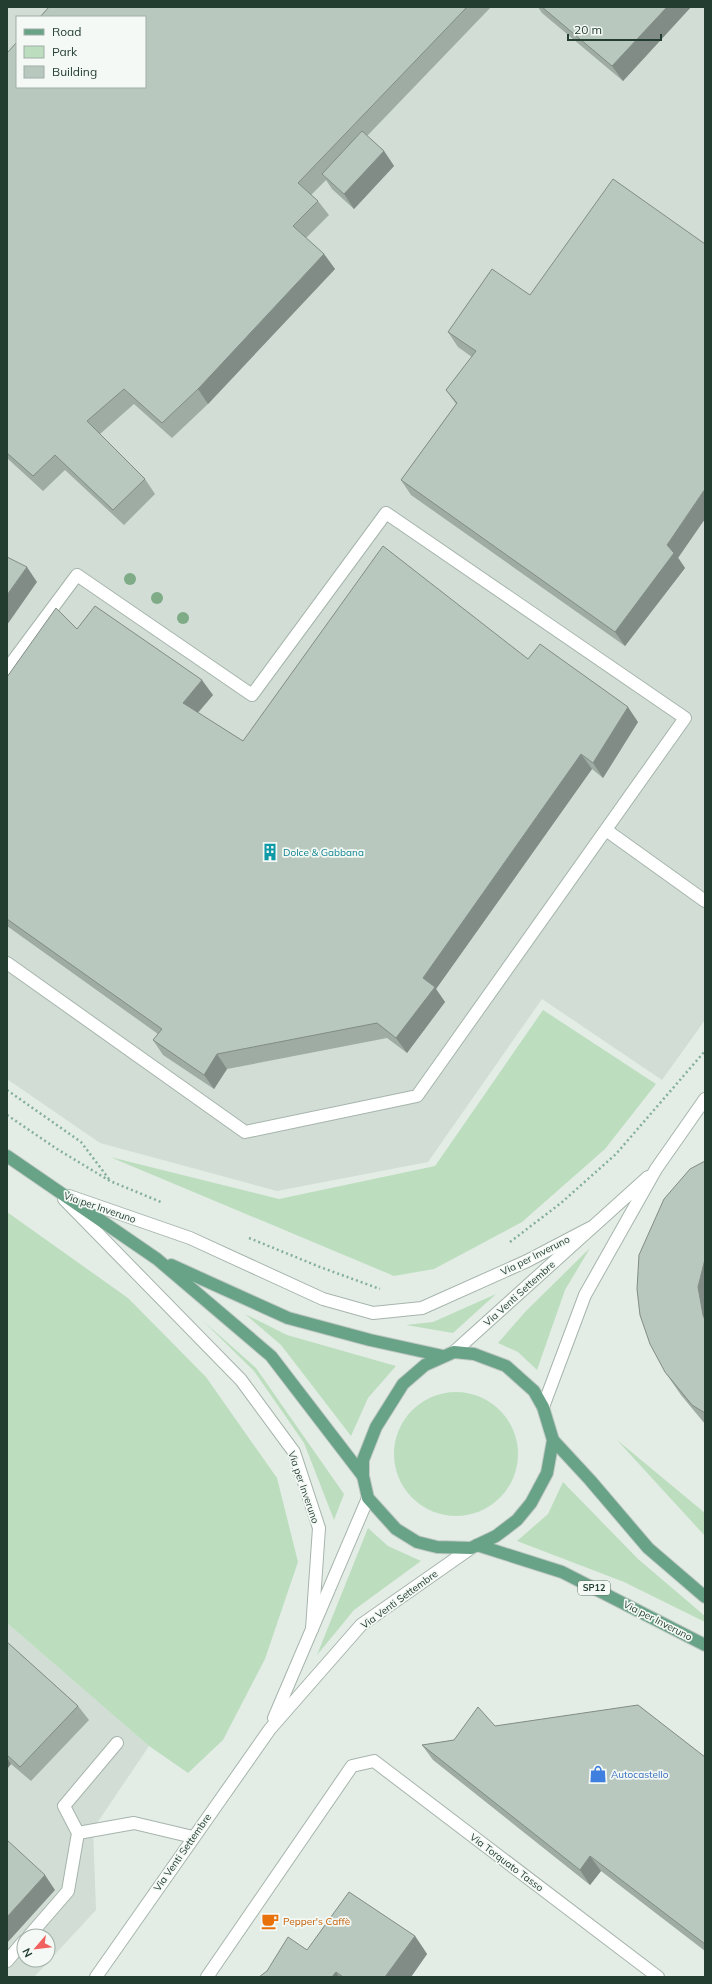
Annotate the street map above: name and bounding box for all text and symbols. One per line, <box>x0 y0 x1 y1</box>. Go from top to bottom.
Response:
legend <box>16 16 146 88</box>
scale bar <box>568 16 661 42</box>
text: 20 m <box>574 22 602 37</box>
text: Road <box>52 24 81 39</box>
text: Park <box>52 44 78 59</box>
text: Building <box>52 64 97 79</box>
building icon: Dolce & Gabbana <box>260 842 280 862</box>
place label: Dolce & Gabbana <box>283 846 364 859</box>
street label: Via per Inveruno <box>62 1189 138 1226</box>
street label: Via per Inveruno <box>499 1232 572 1278</box>
street label: Via Venti Settembre <box>481 1258 558 1329</box>
street label: Via per Inveruno <box>285 1449 322 1525</box>
street label: Via Venti Settembre <box>358 1567 440 1632</box>
road number: SP12 <box>578 1581 610 1595</box>
street label: Via per Inveruno <box>621 1597 695 1644</box>
shop icon: Autocastello <box>588 1764 608 1784</box>
place label: Autocastello <box>611 1768 669 1781</box>
street label: Via Venti Settembre <box>151 1811 214 1894</box>
street label: Via Torquato Tasso <box>467 1830 546 1895</box>
cafe icon: Pepper's Caffè <box>260 1911 280 1931</box>
place label: Pepper's Caffè <box>283 1915 350 1928</box>
north arrow <box>16 1928 56 1968</box>
text: N <box>19 1946 35 1960</box>

